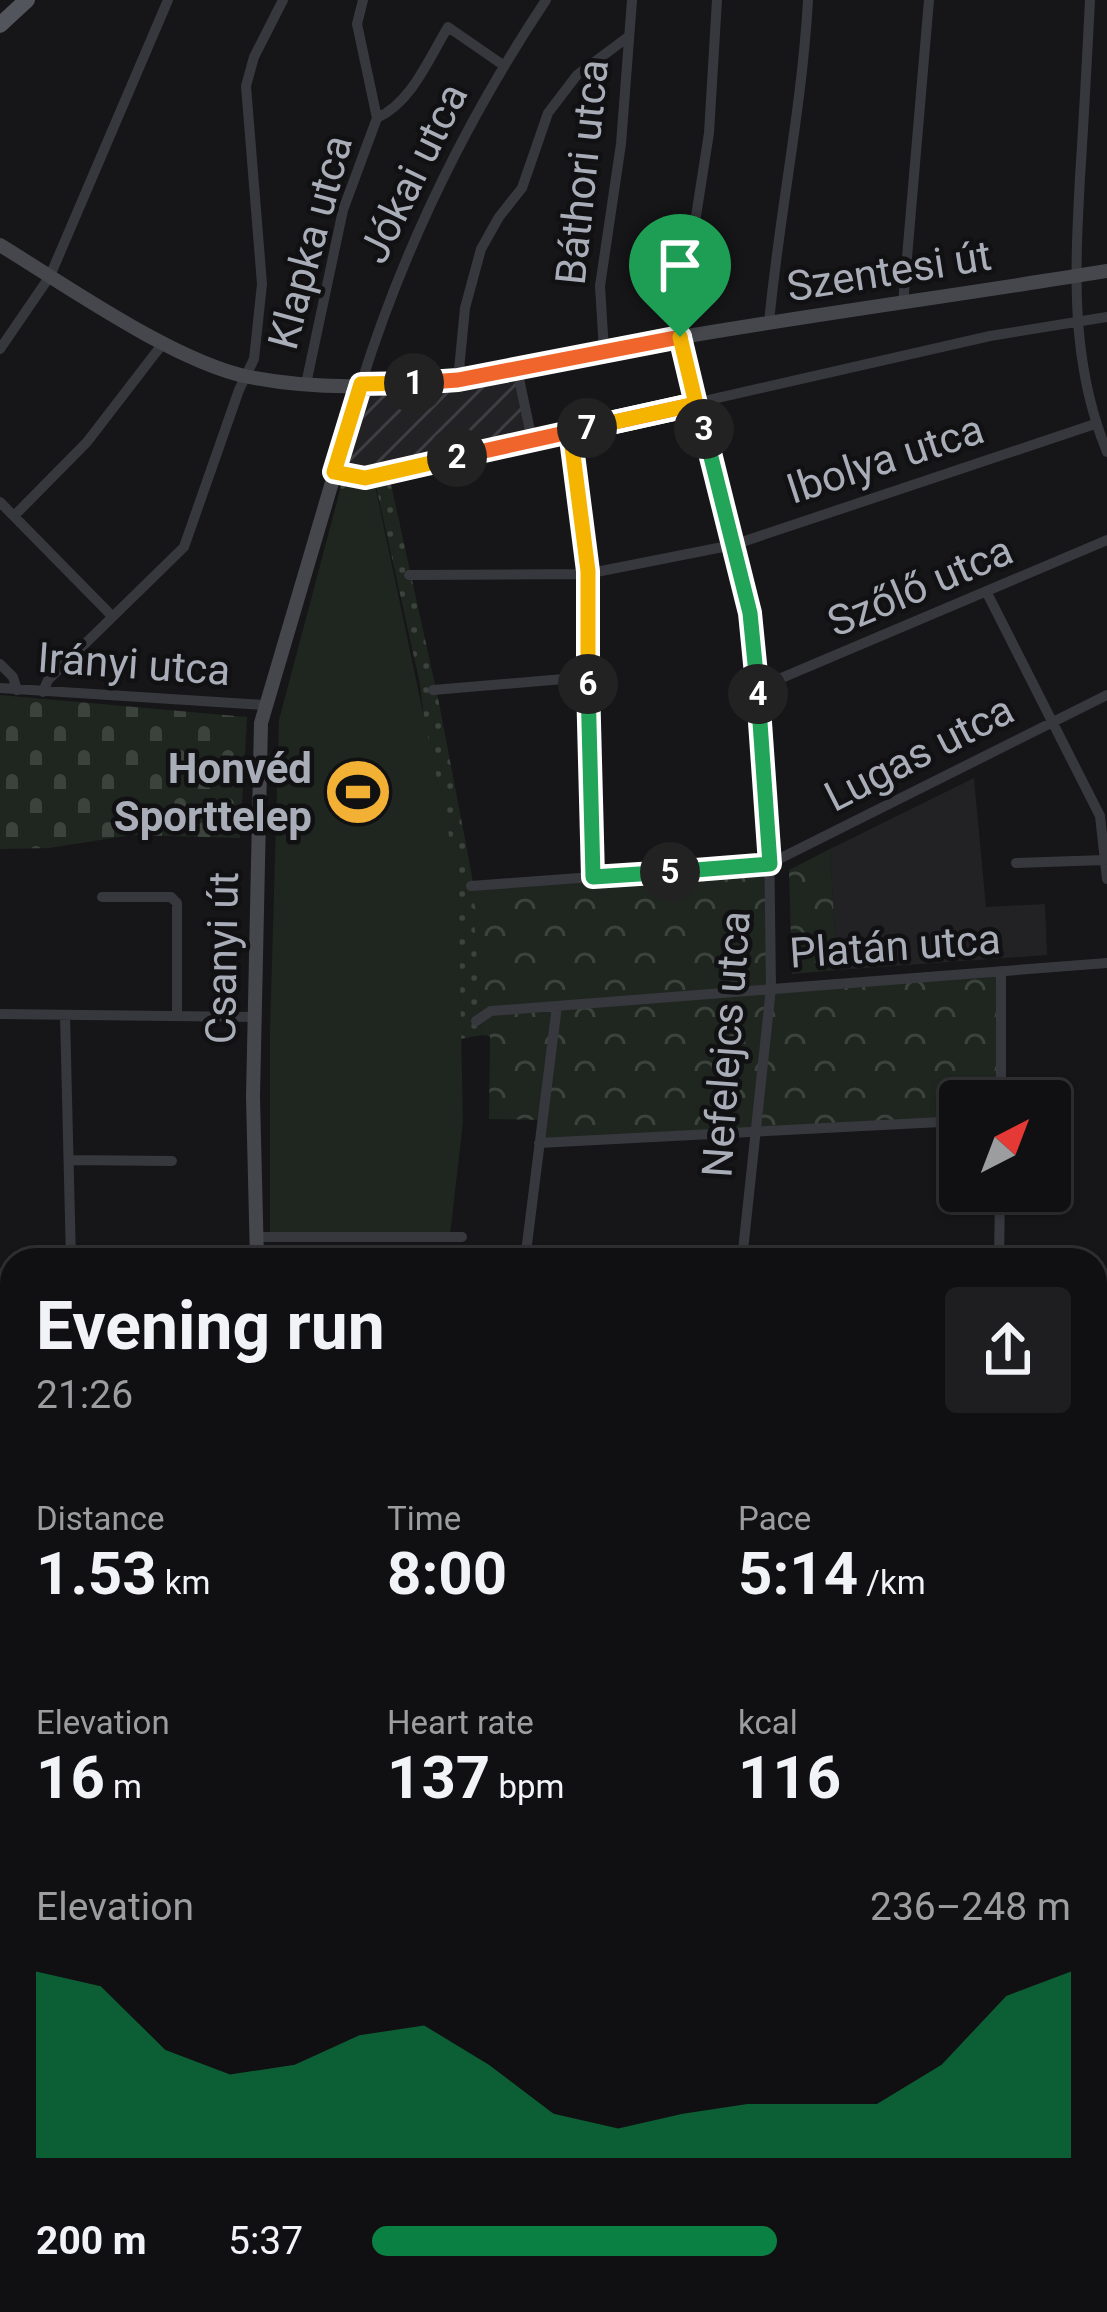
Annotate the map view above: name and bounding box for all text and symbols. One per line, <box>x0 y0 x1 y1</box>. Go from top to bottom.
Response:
street label: Báthori utca <box>546 57 618 287</box>
street label: Jókai utca <box>349 75 477 271</box>
street label: Klapka utca <box>258 130 362 354</box>
pin <box>629 214 731 337</box>
street label: Szentesi út <box>783 231 995 311</box>
icon: arrive <box>647 232 713 298</box>
pin: 1 <box>384 353 444 413</box>
text: 1 <box>405 363 423 402</box>
pin: 7 <box>557 398 617 458</box>
pin: 3 <box>674 399 734 459</box>
street label: Ibolya utca <box>781 404 989 514</box>
text: 7 <box>578 408 596 447</box>
text: 3 <box>695 409 713 448</box>
pin: 2 <box>427 427 487 487</box>
text: 2 <box>448 437 466 476</box>
street label: Szőlő utca <box>820 525 1020 647</box>
street label: Irányi utca <box>36 633 232 695</box>
pin: 6 <box>558 654 618 714</box>
text: 6 <box>579 664 597 703</box>
pin: 4 <box>728 664 788 724</box>
text: 4 <box>749 674 767 713</box>
street label: Lugas utca <box>816 685 1022 821</box>
place label: Honvéd Sporttelep <box>114 744 312 841</box>
sports icon: Honvéd Sporttelep <box>323 757 393 827</box>
pin: 5 <box>640 842 700 902</box>
text: 5 <box>661 852 679 891</box>
street label: Csanyi út <box>196 871 248 1045</box>
street label: Nefelejcs utca <box>692 909 760 1179</box>
street label: Platán utca <box>788 914 1002 978</box>
north arrow <box>939 1080 1071 1212</box>
map controls <box>939 1080 1071 1212</box>
button: share <box>945 1287 1071 1413</box>
text: Evening run <box>36 1288 385 1365</box>
text: 21:26 <box>36 1372 133 1418</box>
text: Distance <box>36 1499 164 1538</box>
text: Time <box>387 1499 461 1538</box>
text: Pace <box>738 1499 811 1538</box>
text: 1.53 <box>36 1538 157 1609</box>
text: 8:00 <box>387 1538 507 1609</box>
text: 5:14 <box>738 1538 858 1609</box>
text: km <box>157 1563 211 1602</box>
text: /km <box>858 1563 926 1602</box>
text: Elevation <box>36 1703 170 1742</box>
text: Heart rate <box>387 1703 534 1742</box>
text: kcal <box>738 1703 798 1742</box>
text: 16 <box>36 1742 105 1813</box>
text: 137 <box>387 1742 490 1813</box>
text: 116 <box>738 1742 841 1813</box>
text: m <box>105 1767 142 1806</box>
text: bpm <box>490 1767 564 1806</box>
text: Elevation <box>36 1884 194 1930</box>
text: 236–248 m <box>870 1884 1071 1930</box>
text: 200 m <box>36 2218 147 2264</box>
text: 5:37 <box>228 2218 303 2264</box>

